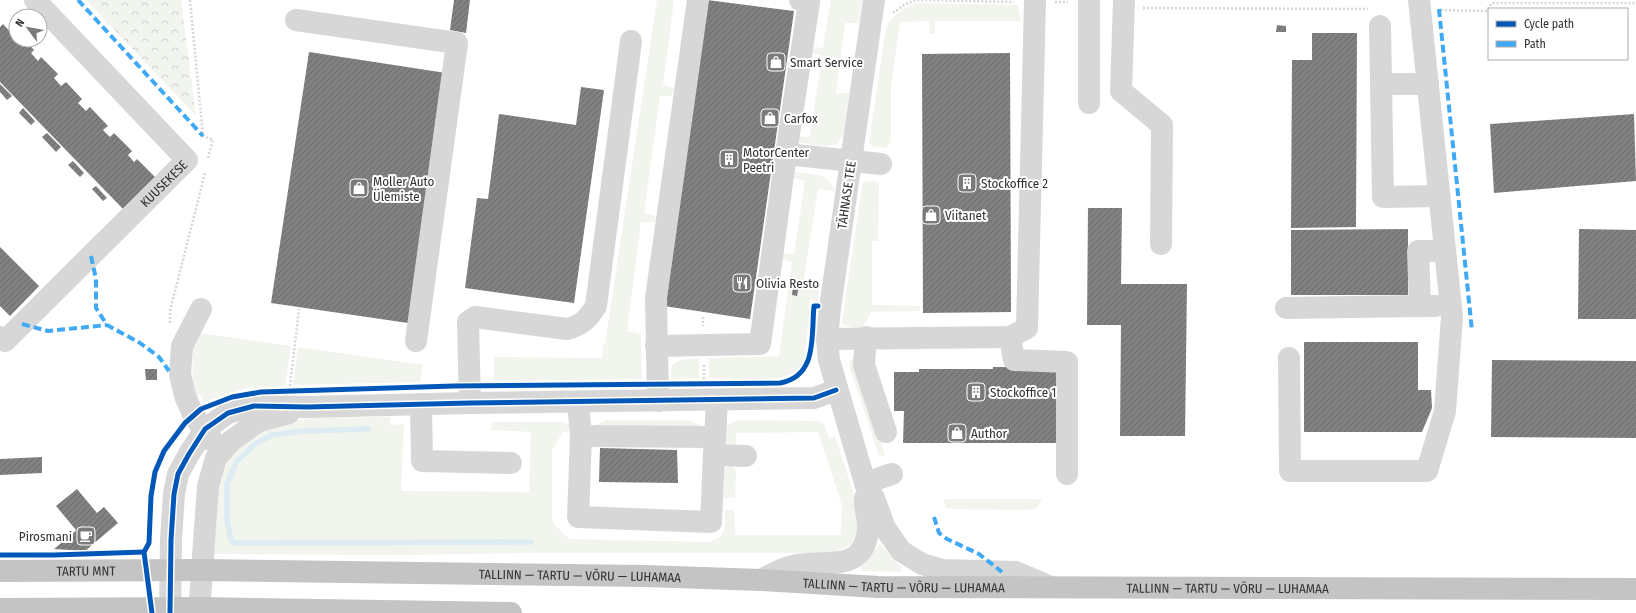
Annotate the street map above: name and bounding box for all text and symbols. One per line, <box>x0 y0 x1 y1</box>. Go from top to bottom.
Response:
north arrow <box>8 8 48 48</box>
legend <box>1488 8 1628 60</box>
text: N <box>13 17 27 29</box>
text: Cycle path <box>1524 17 1574 31</box>
text: Path <box>1524 37 1546 51</box>
shop icon: Smart Service <box>765 51 787 73</box>
place label: Smart Service <box>790 55 863 70</box>
shop icon: Carfox <box>759 107 781 129</box>
place label: Carfox <box>784 111 818 126</box>
place label: MotorCenter Peetri <box>743 145 810 175</box>
building icon: MotorCenter Peetri <box>718 148 740 170</box>
street label: KUUSEKESE <box>137 157 190 210</box>
street label: TÄHNASE TEE <box>834 160 859 230</box>
building icon: Stockoffice 2 <box>956 172 978 194</box>
place label: Moller Auto Ülemiste <box>373 174 435 204</box>
place label: Stockoffice 2 <box>981 176 1048 191</box>
shop icon: Moller Auto Ülemiste <box>348 177 370 199</box>
shop icon: Viitanet <box>920 204 942 226</box>
place label: Viitanet <box>945 208 987 223</box>
restaurant icon: Olivia Resto <box>731 272 753 294</box>
place label: Olivia Resto <box>756 276 819 291</box>
building icon: Stockoffice 1 <box>965 381 987 403</box>
place label: Stockoffice 1 <box>990 385 1056 400</box>
shop icon: Author <box>946 422 968 444</box>
place label: Author <box>971 426 1008 441</box>
cafe icon: Pirosmani <box>75 525 97 547</box>
place label: Pirosmani <box>19 529 72 544</box>
street label: TARTU MNT <box>56 563 116 579</box>
street label: TALLINN — TARTU — VÕRU — LUHAMAA <box>479 567 681 585</box>
street label: TALLINN — TARTU — VÕRU — LUHAMAA <box>802 576 1005 595</box>
street label: TALLINN — TARTU — VÕRU — LUHAMAA <box>1127 581 1329 596</box>

